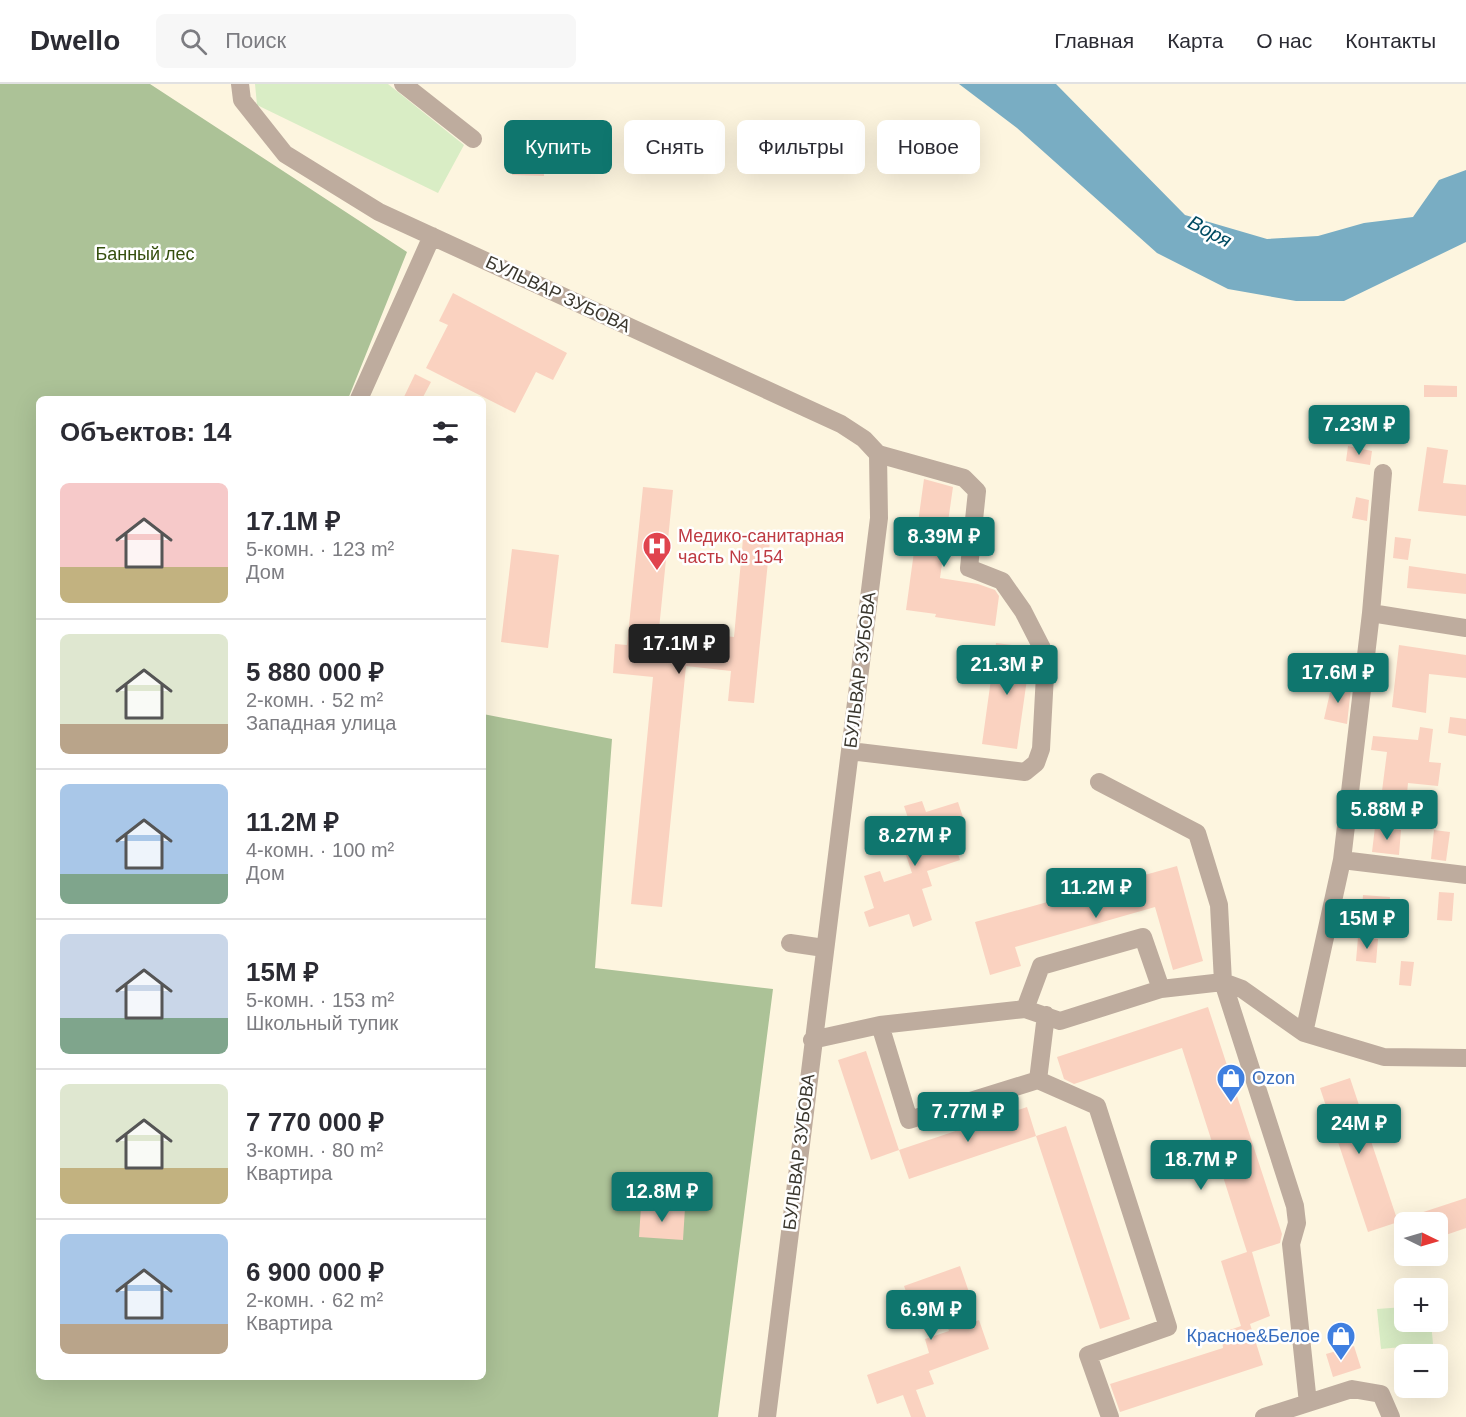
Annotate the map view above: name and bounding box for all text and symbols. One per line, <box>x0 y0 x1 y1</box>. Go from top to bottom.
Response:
search box <box>156 14 576 68</box>
text: Dwello <box>30 25 120 56</box>
icon: search <box>177 25 210 58</box>
text: Поиск <box>225 28 286 53</box>
text: Главная <box>1054 29 1134 52</box>
text: Карта <box>1167 29 1223 52</box>
text: О нас <box>1256 29 1312 52</box>
text: Контакты <box>1345 29 1436 52</box>
chip: Купить <box>504 120 612 174</box>
chip: Снять <box>624 120 725 174</box>
chip: Фильтры <box>737 120 865 174</box>
chip: Новое <box>877 120 980 174</box>
water label: Воря <box>1185 210 1236 252</box>
park label: Банный лес <box>95 244 195 264</box>
street label: БУЛЬВАР ЗУБОВА <box>482 252 634 336</box>
pin: 7.23M ₽ <box>1304 405 1414 456</box>
text: 7.23M ₽ <box>1323 413 1395 435</box>
icon: filters <box>429 416 462 449</box>
text: Объектов: 14 <box>60 417 231 447</box>
text: 17.1M ₽ <box>246 506 341 536</box>
icon: home <box>108 507 180 579</box>
pin: 8.39M ₽ <box>889 517 999 568</box>
text: 8.39M ₽ <box>908 525 980 547</box>
place label: Медико-санитарная часть № 154 <box>678 526 844 567</box>
hospital icon: Медико-санитарная часть № 154 <box>641 530 673 572</box>
text: 5-комн. · 123 m² <box>246 538 394 560</box>
text: Дом <box>246 561 285 583</box>
street label: БУЛЬВАР ЗУБОВА <box>840 591 880 749</box>
pin: 17.1M ₽ <box>624 624 734 675</box>
text: 17.1M ₽ <box>643 632 715 654</box>
pin: 21.3M ₽ <box>952 645 1062 696</box>
text: 21.3M ₽ <box>971 653 1043 675</box>
pin: 17.6M ₽ <box>1283 653 1393 704</box>
text: 5 880 000 ₽ <box>246 657 384 687</box>
icon: home <box>108 658 180 730</box>
text: 17.6M ₽ <box>1302 661 1374 683</box>
text: 2-комн. · 52 m² <box>246 689 383 711</box>
text: Западная улица <box>246 712 396 734</box>
pin: 5.88M ₽ <box>1332 790 1442 841</box>
text: 5.88M ₽ <box>1351 798 1423 820</box>
text: 11.2M ₽ <box>246 807 339 837</box>
icon: home <box>108 808 180 880</box>
pin: 8.27M ₽ <box>860 816 970 867</box>
text: 8.27M ₽ <box>879 824 951 846</box>
text: 4-комн. · 100 m² <box>246 839 394 861</box>
text: Дом <box>246 862 285 884</box>
pin: 11.2M ₽ <box>1041 868 1151 919</box>
text: 11.2M ₽ <box>1060 876 1132 898</box>
pin: 15M ₽ <box>1325 899 1409 950</box>
text: 15M ₽ <box>1339 907 1395 929</box>
text: 15M ₽ <box>246 957 319 987</box>
icon: home <box>108 958 180 1030</box>
text: 5-комн. · 153 m² <box>246 989 394 1011</box>
text: Школьный тупик <box>246 1012 398 1034</box>
shop icon: Ozon <box>1215 1062 1247 1104</box>
place label: Ozon <box>1252 1068 1295 1088</box>
street label: БУЛЬВАР ЗУБОВА <box>779 1073 819 1231</box>
pin: 7.77M ₽ <box>913 1092 1023 1143</box>
text: 7.77M ₽ <box>932 1100 1004 1122</box>
pin: 24M ₽ <box>1317 1104 1401 1155</box>
text: 7 770 000 ₽ <box>246 1107 384 1137</box>
icon: home <box>108 1108 180 1180</box>
text: 24M ₽ <box>1331 1112 1387 1134</box>
text: 3-комн. · 80 m² <box>246 1139 383 1161</box>
pin: 18.7M ₽ <box>1146 1140 1256 1191</box>
text: 18.7M ₽ <box>1165 1148 1237 1170</box>
text: Квартира <box>246 1162 332 1184</box>
pin: 12.8M ₽ <box>607 1172 717 1223</box>
text: 12.8M ₽ <box>626 1180 698 1202</box>
north arrow <box>1394 1212 1448 1266</box>
map controls <box>1394 1212 1448 1398</box>
text: 6 900 000 ₽ <box>246 1257 384 1287</box>
icon: home <box>108 1258 180 1330</box>
button: + <box>1394 1278 1448 1332</box>
text: 2-комн. · 62 m² <box>246 1289 383 1311</box>
pin: 6.9M ₽ <box>882 1290 980 1341</box>
text: 6.9M ₽ <box>900 1298 962 1320</box>
text: Квартира <box>246 1312 332 1334</box>
shop icon: Красное&Белое <box>1325 1320 1357 1362</box>
place label: Красное&Белое <box>1187 1326 1320 1346</box>
button: − <box>1394 1344 1448 1398</box>

